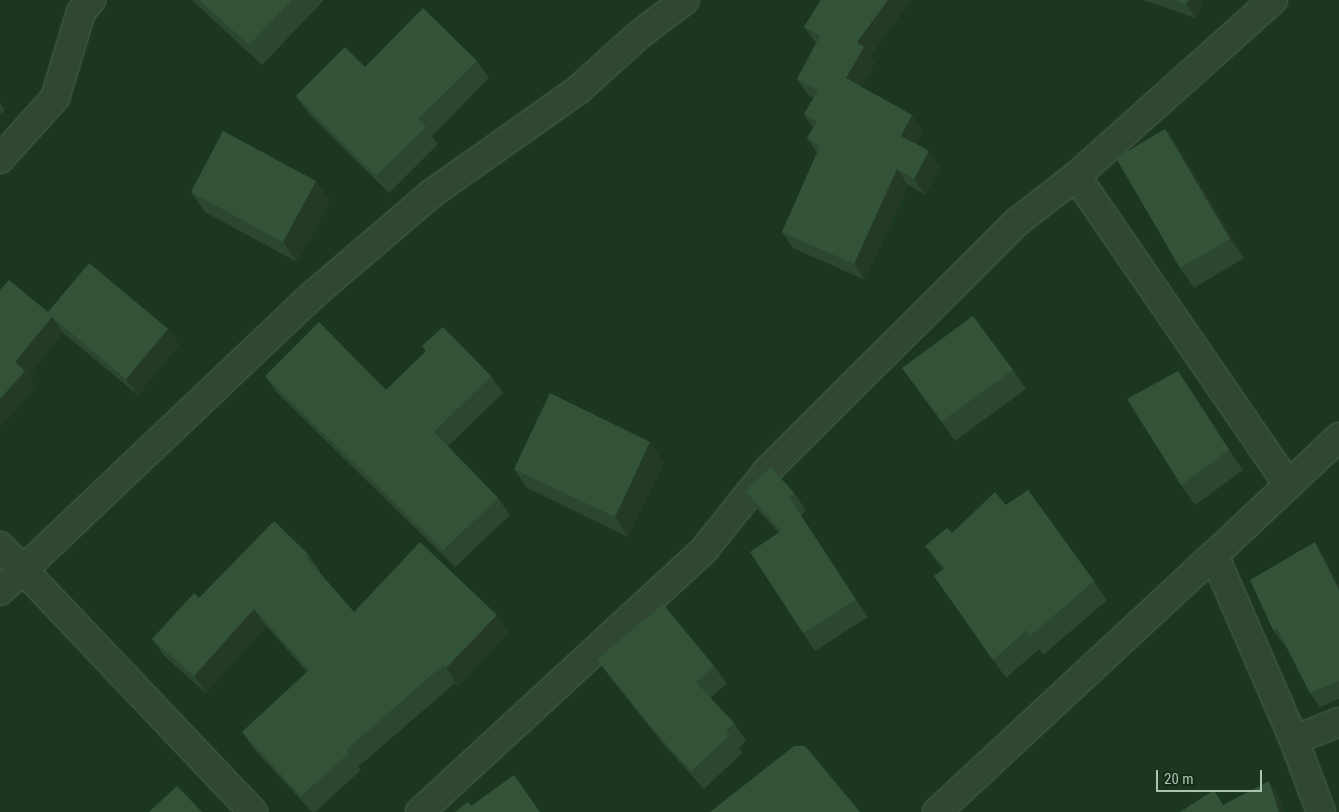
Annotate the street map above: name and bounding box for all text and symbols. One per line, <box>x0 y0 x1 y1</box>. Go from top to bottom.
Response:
scale bar <box>1159 760 1265 792</box>
text: 20 m <box>1164 770 1194 788</box>

